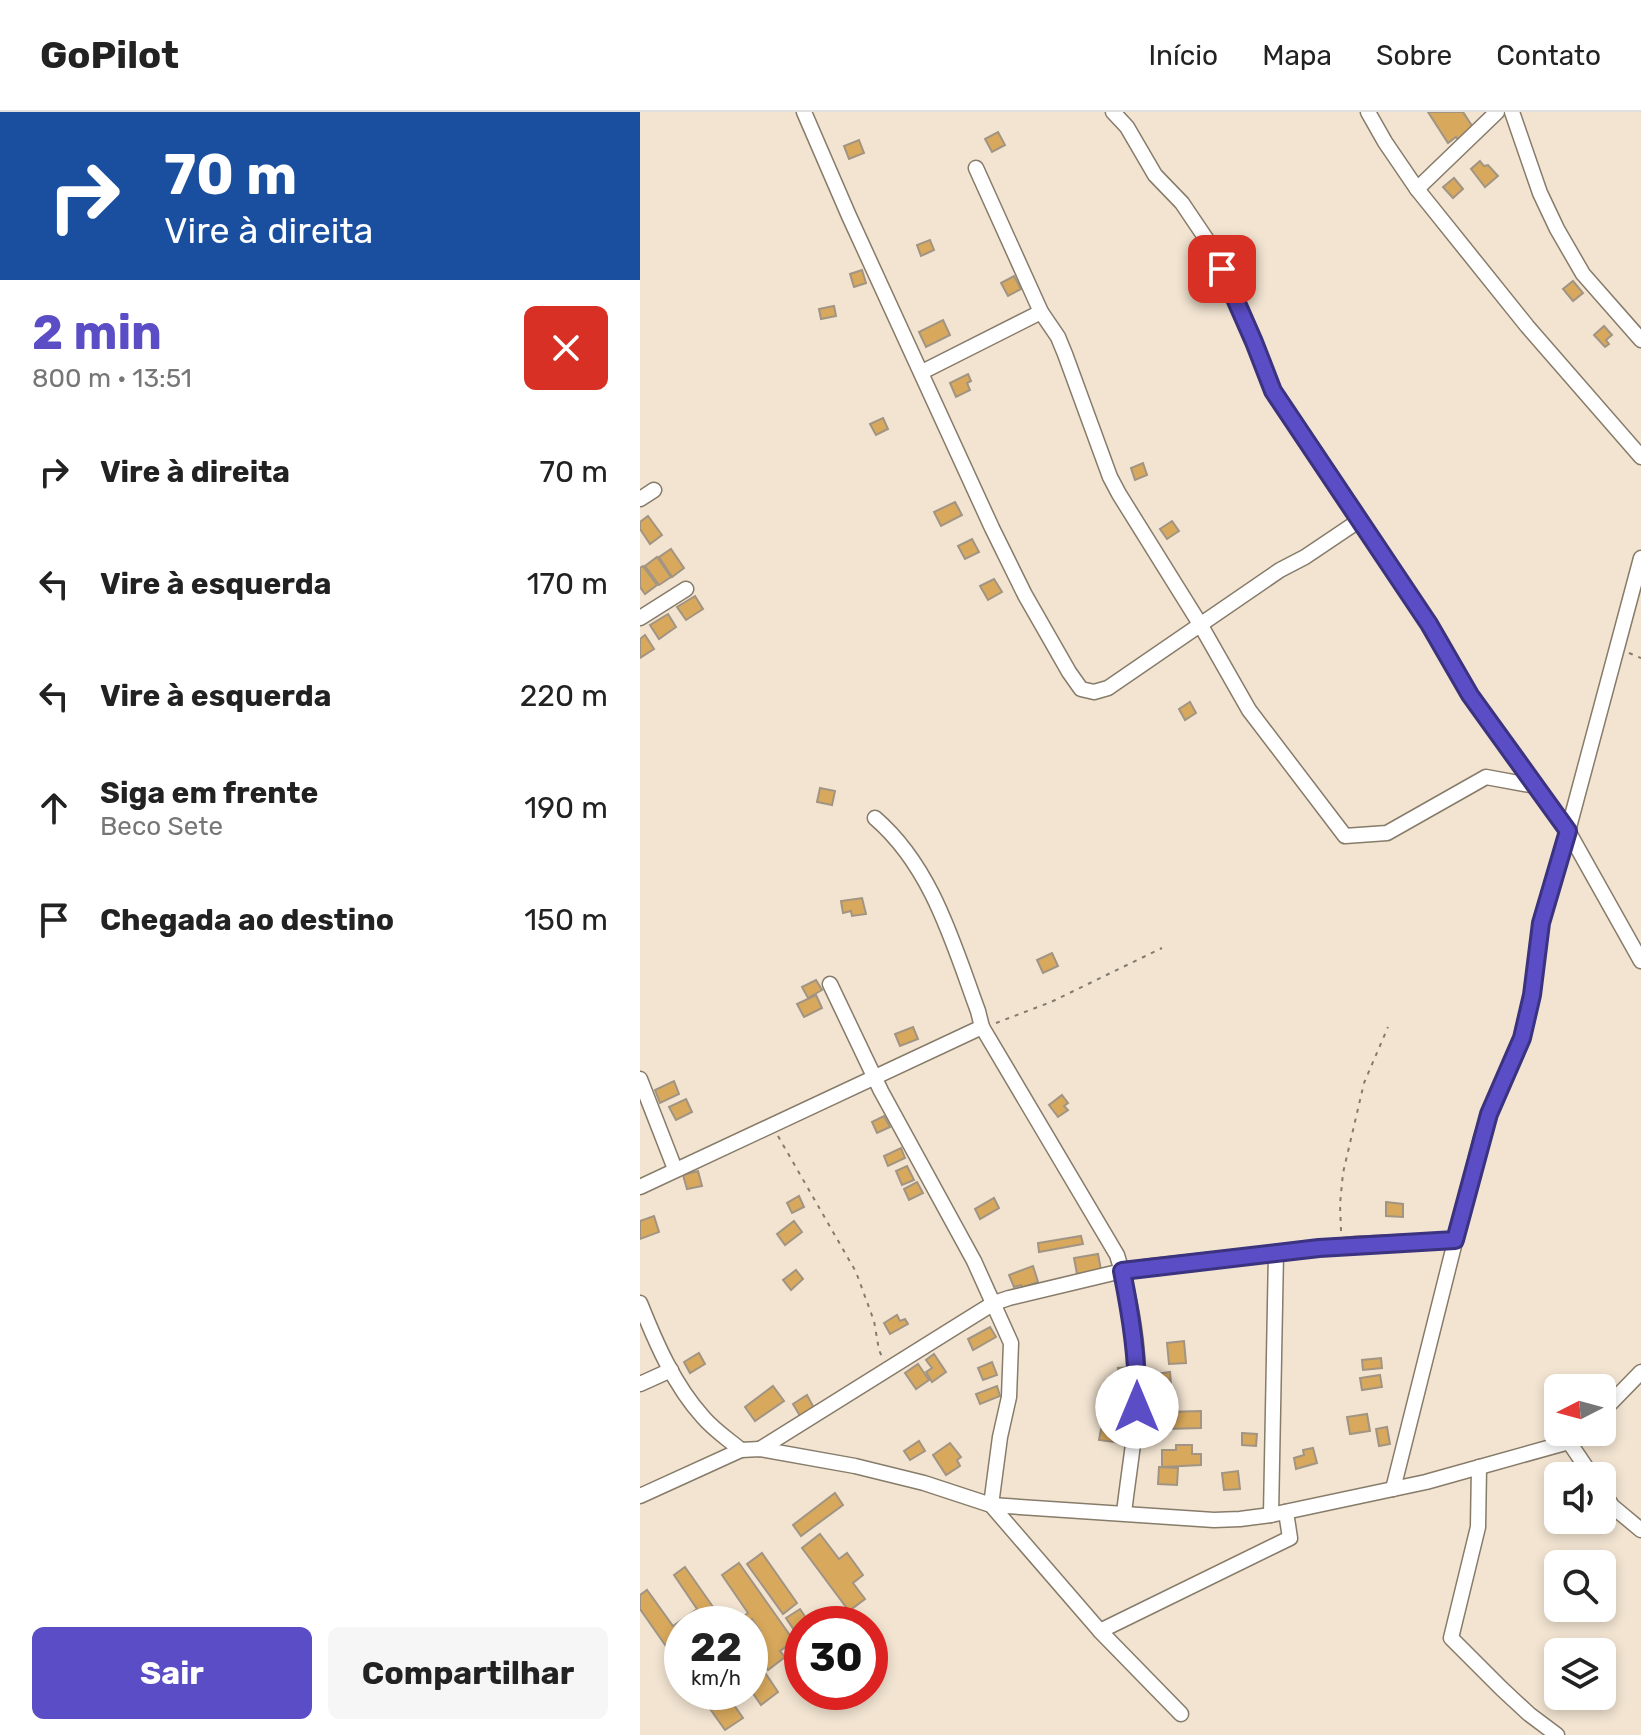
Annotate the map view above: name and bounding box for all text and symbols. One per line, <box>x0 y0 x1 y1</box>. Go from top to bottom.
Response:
text: GoPilot <box>40 32 179 78</box>
text: Início <box>1148 39 1218 72</box>
text: Mapa <box>1262 39 1332 72</box>
text: Sobre <box>1376 39 1452 72</box>
text: Contato <box>1496 39 1601 72</box>
text: 70 m <box>164 142 297 208</box>
icon: right <box>32 144 136 248</box>
text: Vire à direita <box>164 209 373 252</box>
pin <box>1188 235 1256 303</box>
icon: arrive <box>1200 247 1244 291</box>
text: 2 min <box>32 304 162 361</box>
button: close <box>524 306 608 390</box>
text: 800 m · 13:51 <box>32 363 192 394</box>
icon: right <box>32 450 76 494</box>
text: Vire à direita <box>100 454 290 490</box>
text: 70 m <box>540 454 608 490</box>
icon: left <box>32 562 76 606</box>
text: Vire à esquerda <box>100 566 331 602</box>
text: 170 m <box>527 566 608 602</box>
icon: left <box>32 674 76 718</box>
text: Vire à esquerda <box>100 678 331 714</box>
text: 220 m <box>520 678 608 714</box>
text: Siga em frente <box>100 775 318 811</box>
icon: ahead <box>32 786 76 830</box>
text: 190 m <box>524 790 608 826</box>
text: Beco Sete <box>100 811 223 842</box>
icon: arrive <box>32 898 76 942</box>
text: Chegada ao destino <box>100 902 394 938</box>
text: 150 m <box>524 902 608 938</box>
position arrow <box>1095 1365 1179 1449</box>
north arrow <box>1544 1374 1616 1446</box>
map controls <box>1544 1374 1616 1710</box>
button: sound <box>1544 1462 1616 1534</box>
button: search <box>1544 1550 1616 1622</box>
speed limit sign: 30 <box>784 1606 888 1710</box>
text: 22 <box>690 1624 742 1671</box>
button: Sair <box>32 1627 312 1719</box>
button: Compartilhar <box>328 1627 608 1719</box>
button: layers <box>1544 1638 1616 1710</box>
text: km/h <box>691 1666 741 1690</box>

